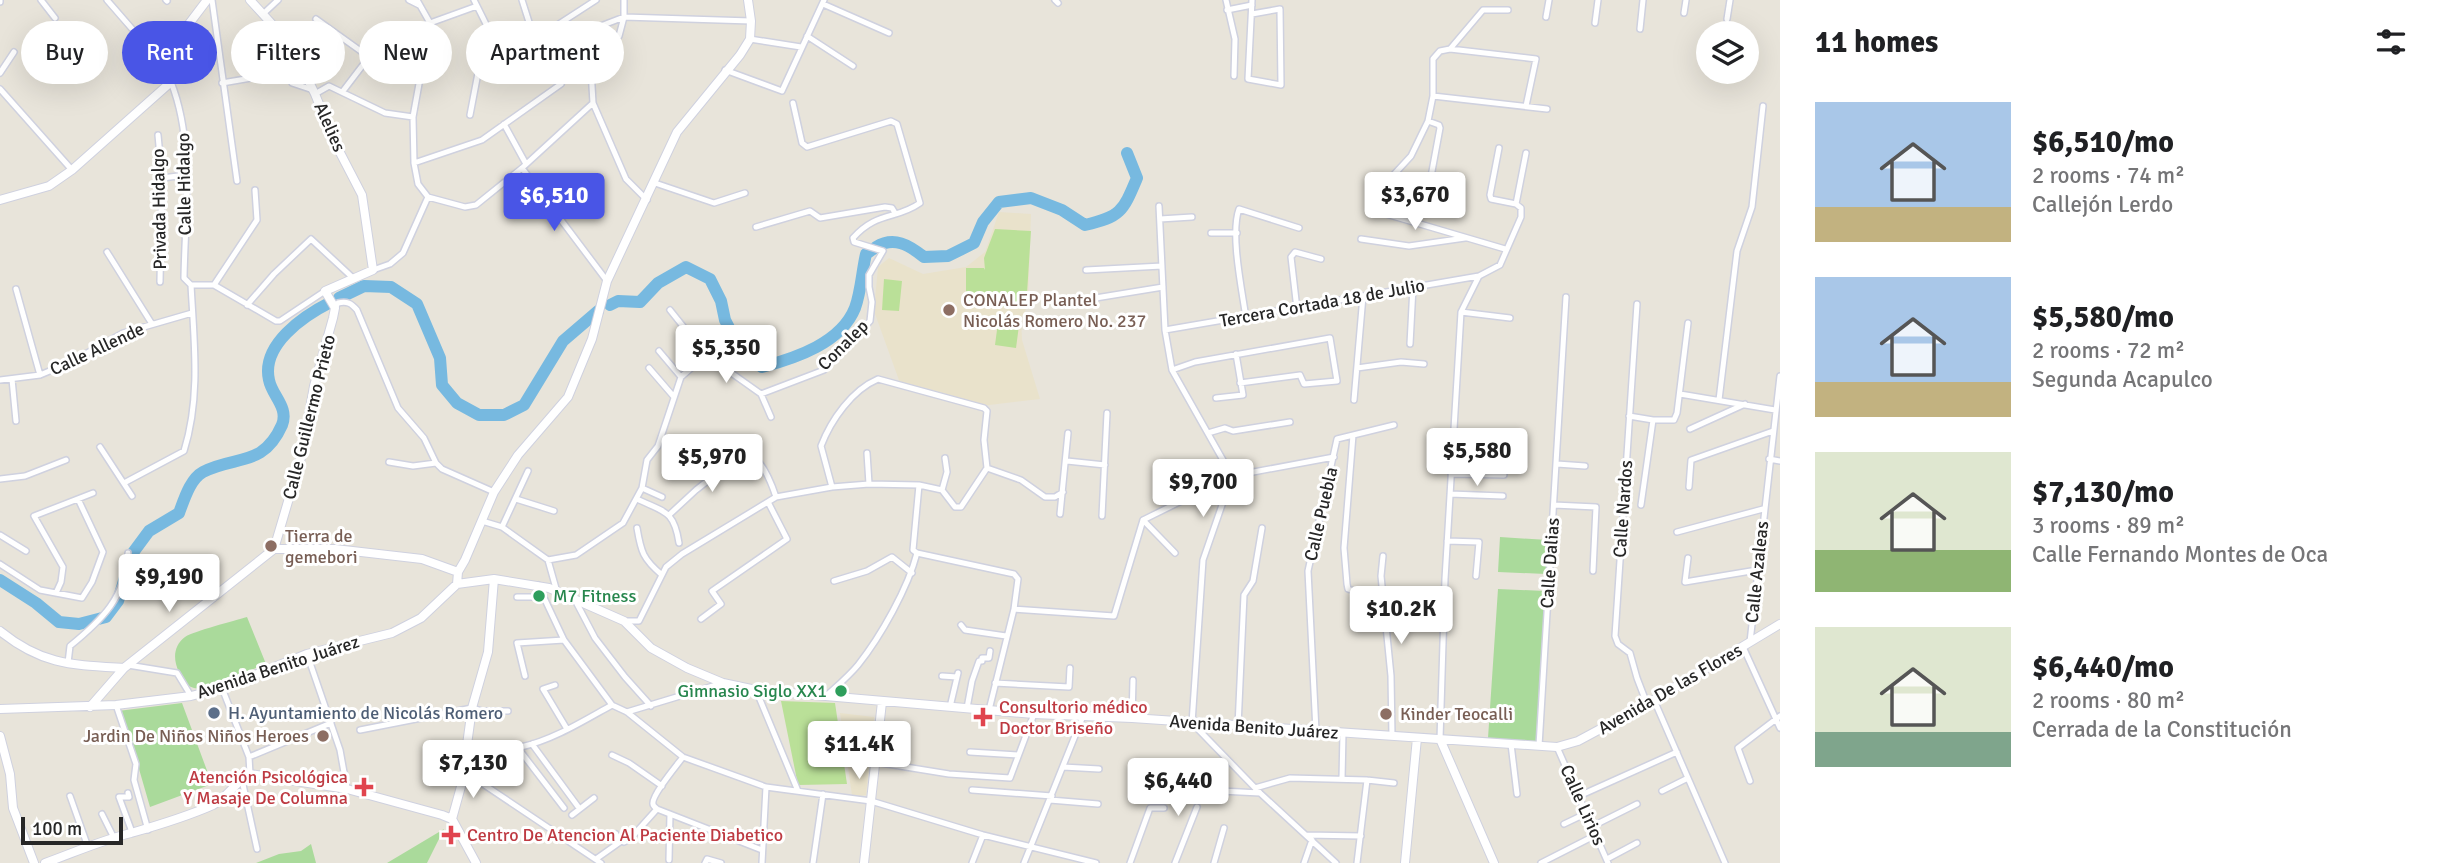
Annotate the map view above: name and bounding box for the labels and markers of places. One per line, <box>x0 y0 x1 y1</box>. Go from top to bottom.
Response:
pin: $3,670 <box>1358 173 1472 232</box>
pin: $6,510 <box>497 174 611 233</box>
place label: CONALEP Plantel Nicolás Romero No. 237 <box>963 289 1146 332</box>
marker: CONALEP Plantel Nicolás Romero No. 237 <box>941 302 957 318</box>
pin: $5,350 <box>669 326 783 385</box>
pin: $5,580 <box>1420 428 1534 488</box>
pin: $5,970 <box>655 434 769 494</box>
pin: $9,700 <box>1146 460 1260 519</box>
place label: Tierra de gemebori <box>285 525 358 568</box>
marker: Tierra de gemebori <box>263 538 279 554</box>
pin: $9,190 <box>112 554 226 614</box>
place label: M7 Fitness <box>553 585 636 607</box>
pin: $10.2K <box>1344 586 1458 646</box>
marker: M7 Fitness <box>531 588 547 604</box>
place label: Gimnasio Siglo XX1 <box>677 680 827 702</box>
marker: Gimnasio Siglo XX1 <box>833 683 849 699</box>
place label: Consultorio médico Doctor Briseño <box>999 696 1148 739</box>
place label: H. Ayuntamiento de Nicolás Romero <box>228 702 503 724</box>
place label: Kinder Teocalli <box>1400 703 1513 725</box>
marker: H. Ayuntamiento de Nicolás Romero <box>206 705 222 721</box>
marker: Kinder Teocalli <box>1378 706 1394 722</box>
marker: Consultorio médico Doctor Briseño <box>973 707 993 727</box>
pin: $11.4K <box>802 722 916 781</box>
place label: Jardin De Niños Niños Heroes <box>83 725 309 747</box>
marker: Jardin De Niños Niños Heroes <box>315 728 331 744</box>
pin: $7,130 <box>416 740 530 800</box>
pin: $6,440 <box>1121 758 1235 818</box>
place label: Atención Psicológica Y Masaje De Columna <box>183 766 348 809</box>
marker: Atención Psicológica Y Masaje De Columna <box>354 777 374 797</box>
place label: Centro De Atencion Al Paciente Diabetico <box>467 824 783 846</box>
marker: Centro De Atencion Al Paciente Diabetico <box>441 825 461 845</box>

